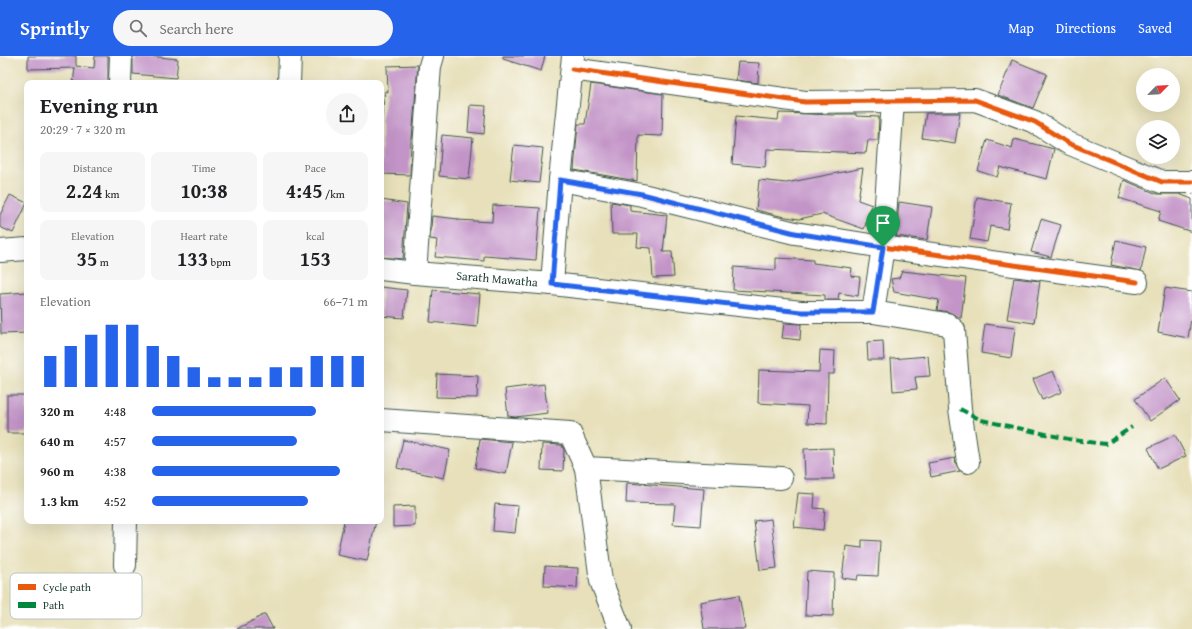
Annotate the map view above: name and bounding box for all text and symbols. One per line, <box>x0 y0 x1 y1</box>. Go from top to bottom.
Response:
search box <box>113 10 393 46</box>
text: Sprintly <box>20 14 89 42</box>
icon: search <box>127 17 149 39</box>
text: Search here <box>159 18 233 39</box>
text: Map <box>1008 18 1034 38</box>
text: Directions <box>1056 18 1116 38</box>
text: Saved <box>1138 18 1172 38</box>
north arrow <box>1136 68 1180 112</box>
map controls <box>1136 68 1180 164</box>
text: Evening run <box>40 89 158 121</box>
button: share <box>326 93 368 135</box>
text: 20:29 · 7 × 320 m <box>40 120 126 139</box>
button: layers <box>1136 120 1180 164</box>
text: Distance <box>73 160 112 176</box>
text: Time <box>192 160 216 176</box>
text: Pace <box>305 160 326 176</box>
text: 2.24 <box>66 176 103 205</box>
text: 10:38 <box>180 176 228 205</box>
text: 4:45 <box>286 176 323 205</box>
text: km <box>103 186 120 202</box>
text: /km <box>323 186 345 202</box>
pin <box>866 206 900 247</box>
icon: arrive <box>872 212 894 234</box>
text: Elevation <box>71 228 114 244</box>
text: Heart rate <box>180 228 228 244</box>
text: kcal <box>306 228 325 244</box>
text: 35 <box>77 244 97 273</box>
text: 133 <box>177 244 208 273</box>
text: 153 <box>300 244 331 273</box>
text: m <box>97 254 109 270</box>
text: bpm <box>208 254 231 270</box>
street label: Sarath Mawatha <box>456 266 539 291</box>
text: Elevation <box>40 292 91 311</box>
text: 66–71 m <box>323 292 368 311</box>
text: 320 m <box>40 402 74 421</box>
text: 4:48 <box>104 402 126 421</box>
text: 640 m <box>40 432 74 451</box>
text: 4:57 <box>104 432 126 451</box>
text: 960 m <box>40 462 74 481</box>
text: 4:38 <box>104 462 126 481</box>
text: 1.3 km <box>40 492 79 511</box>
text: 4:52 <box>104 492 126 511</box>
legend <box>10 573 142 619</box>
text: Cycle path <box>43 579 92 595</box>
text: Path <box>43 597 65 613</box>

